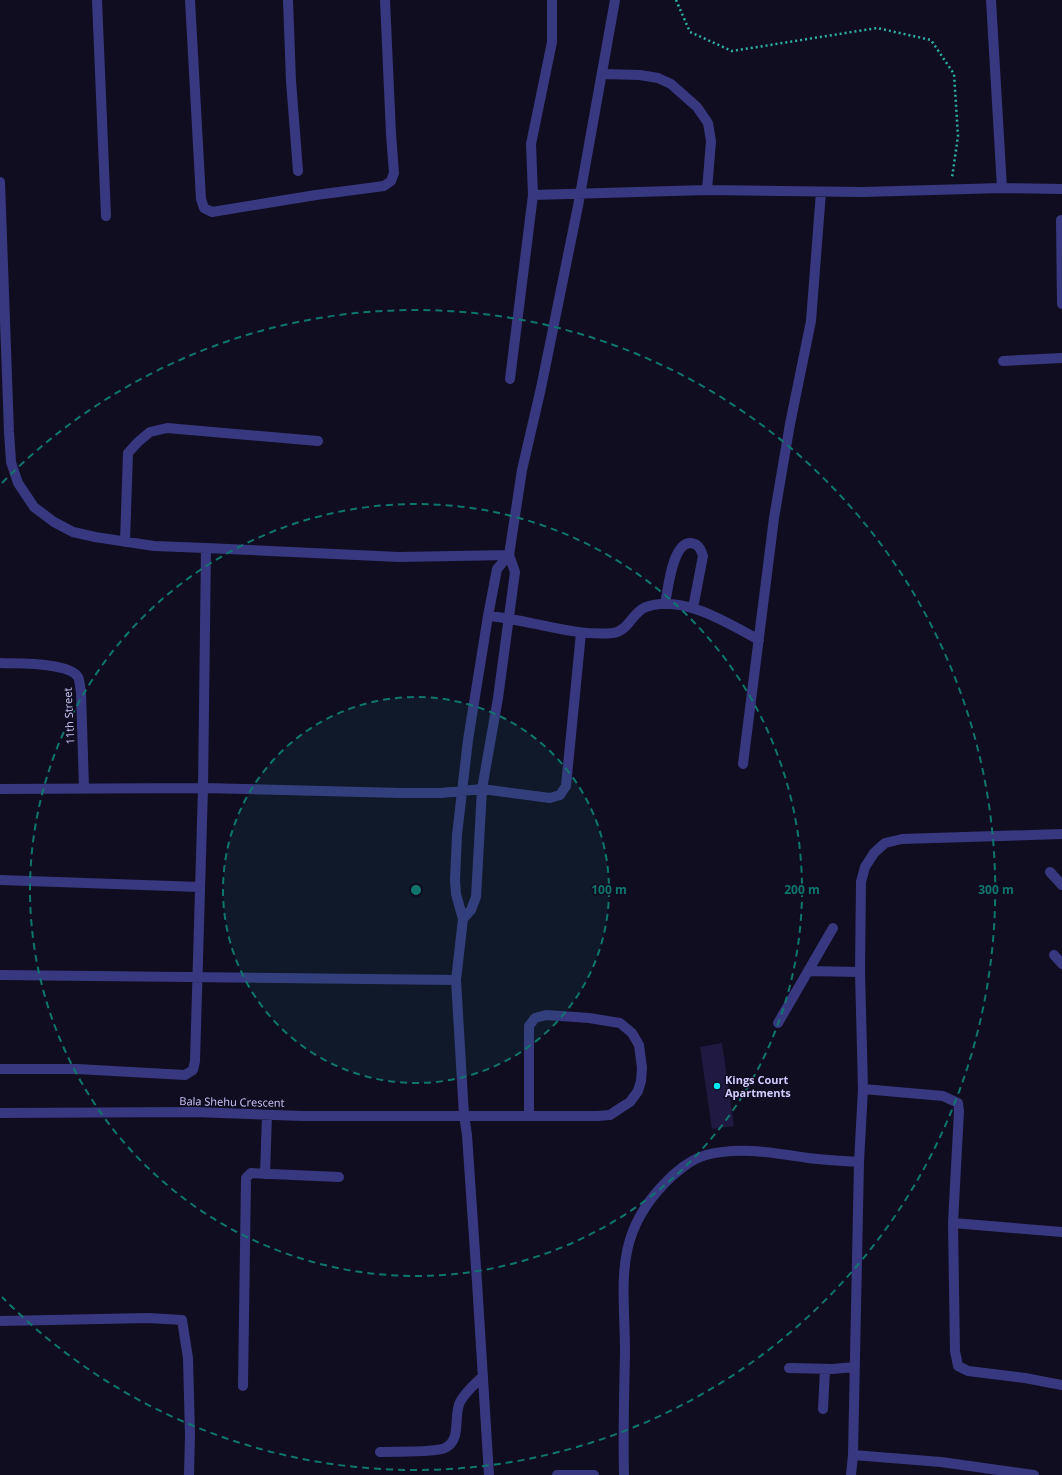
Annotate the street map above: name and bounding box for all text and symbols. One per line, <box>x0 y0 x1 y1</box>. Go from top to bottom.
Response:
street label: 11th Street <box>60 687 77 745</box>
text: 100 m <box>591 881 627 898</box>
text: 200 m <box>784 881 820 898</box>
text: 300 m <box>978 881 1014 898</box>
centre of rings <box>409 883 423 897</box>
place label: Kings Court Apartments <box>725 1072 791 1100</box>
marker: Kings Court Apartments <box>712 1081 722 1091</box>
street label: Bala Shehu Crescent <box>179 1093 285 1110</box>

